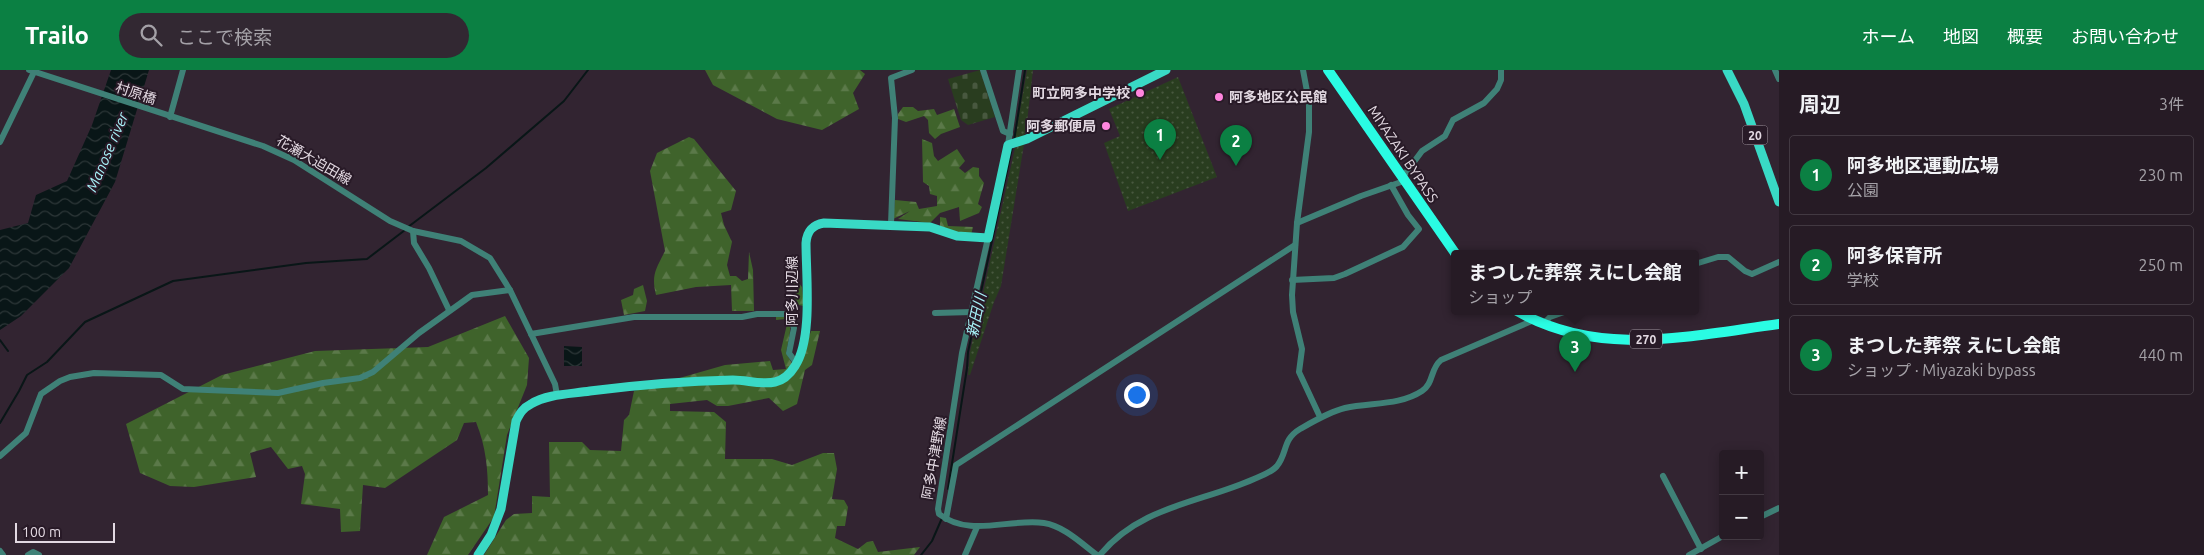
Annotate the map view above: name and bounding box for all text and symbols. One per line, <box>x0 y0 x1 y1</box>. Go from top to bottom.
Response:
search box <box>119 13 469 58</box>
icon: search <box>137 21 165 49</box>
text: Trailo <box>25 22 89 49</box>
text: ここで検索 <box>177 26 272 48</box>
text: ホーム <box>1862 26 1915 46</box>
text: 地図 <box>1943 26 1979 46</box>
text: 概要 <box>2007 26 2043 46</box>
text: お問い合わせ <box>2071 26 2179 46</box>
street label: 村原橋 <box>114 79 158 107</box>
place label: 町立阿多中学校 <box>1032 85 1130 101</box>
marker: 町立阿多中学校 <box>1134 87 1146 99</box>
place label: 阿多地区公民館 <box>1229 89 1327 105</box>
marker: 阿多地区公民館 <box>1213 91 1225 103</box>
text: 周辺 <box>1799 92 1841 116</box>
text: 3件 <box>2159 95 2184 113</box>
street label: MIYAZAKI BYPASS <box>1365 103 1441 205</box>
water label: Manose river <box>83 109 132 194</box>
place label: 阿多郵便局 <box>1026 118 1096 134</box>
pin: 1 <box>1144 119 1176 160</box>
marker: 阿多郵便局 <box>1100 120 1112 132</box>
pin: 2 <box>1220 125 1252 166</box>
road number: 20 <box>1742 126 1768 144</box>
street label: 花瀬大迫田線 <box>274 132 354 188</box>
text: 阿多地区運動広場 <box>1847 154 1999 176</box>
text: 1 <box>1811 166 1821 184</box>
text: 230 m <box>2138 166 2183 184</box>
text: 公園 <box>1847 181 1879 199</box>
text: 阿多保育所 <box>1847 244 1942 266</box>
popup <box>1451 250 1699 315</box>
street label: 阿多川辺線 <box>784 256 800 326</box>
text: 2 <box>1811 256 1821 274</box>
text: 250 m <box>2138 256 2183 274</box>
text: まつした葬祭 えにし会館 <box>1468 261 1682 283</box>
text: 学校 <box>1847 271 1879 289</box>
text: ショップ <box>1468 288 1532 306</box>
water label: 新田川 <box>963 289 989 339</box>
road number: 270 <box>1630 330 1662 348</box>
pin: 3 <box>1559 331 1591 372</box>
text: まつした葬祭 えにし会館 <box>1847 334 2061 356</box>
text: 3 <box>1811 346 1821 364</box>
text: 440 m <box>2138 346 2183 364</box>
text: ショップ · Miyazaki bypass <box>1847 361 2036 379</box>
your location <box>1124 382 1150 408</box>
street label: 阿多中津野線 <box>919 415 949 501</box>
map controls <box>1719 450 1764 540</box>
button: + <box>1719 450 1764 495</box>
button: − <box>1719 495 1764 540</box>
scale bar <box>15 520 115 543</box>
text: 100 m <box>22 524 61 540</box>

